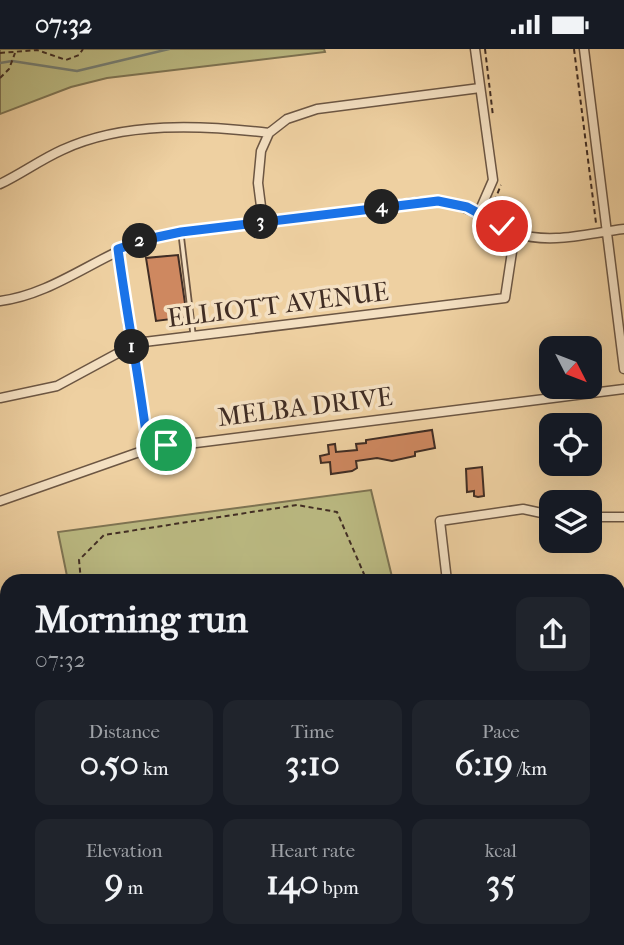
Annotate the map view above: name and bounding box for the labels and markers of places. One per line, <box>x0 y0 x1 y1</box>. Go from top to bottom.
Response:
pin: 4 <box>364 189 400 225</box>
pin <box>472 196 532 256</box>
pin: 3 <box>244 205 278 239</box>
pin: 2 <box>122 223 158 259</box>
pin: 1 <box>114 329 150 365</box>
pin <box>136 415 196 475</box>

